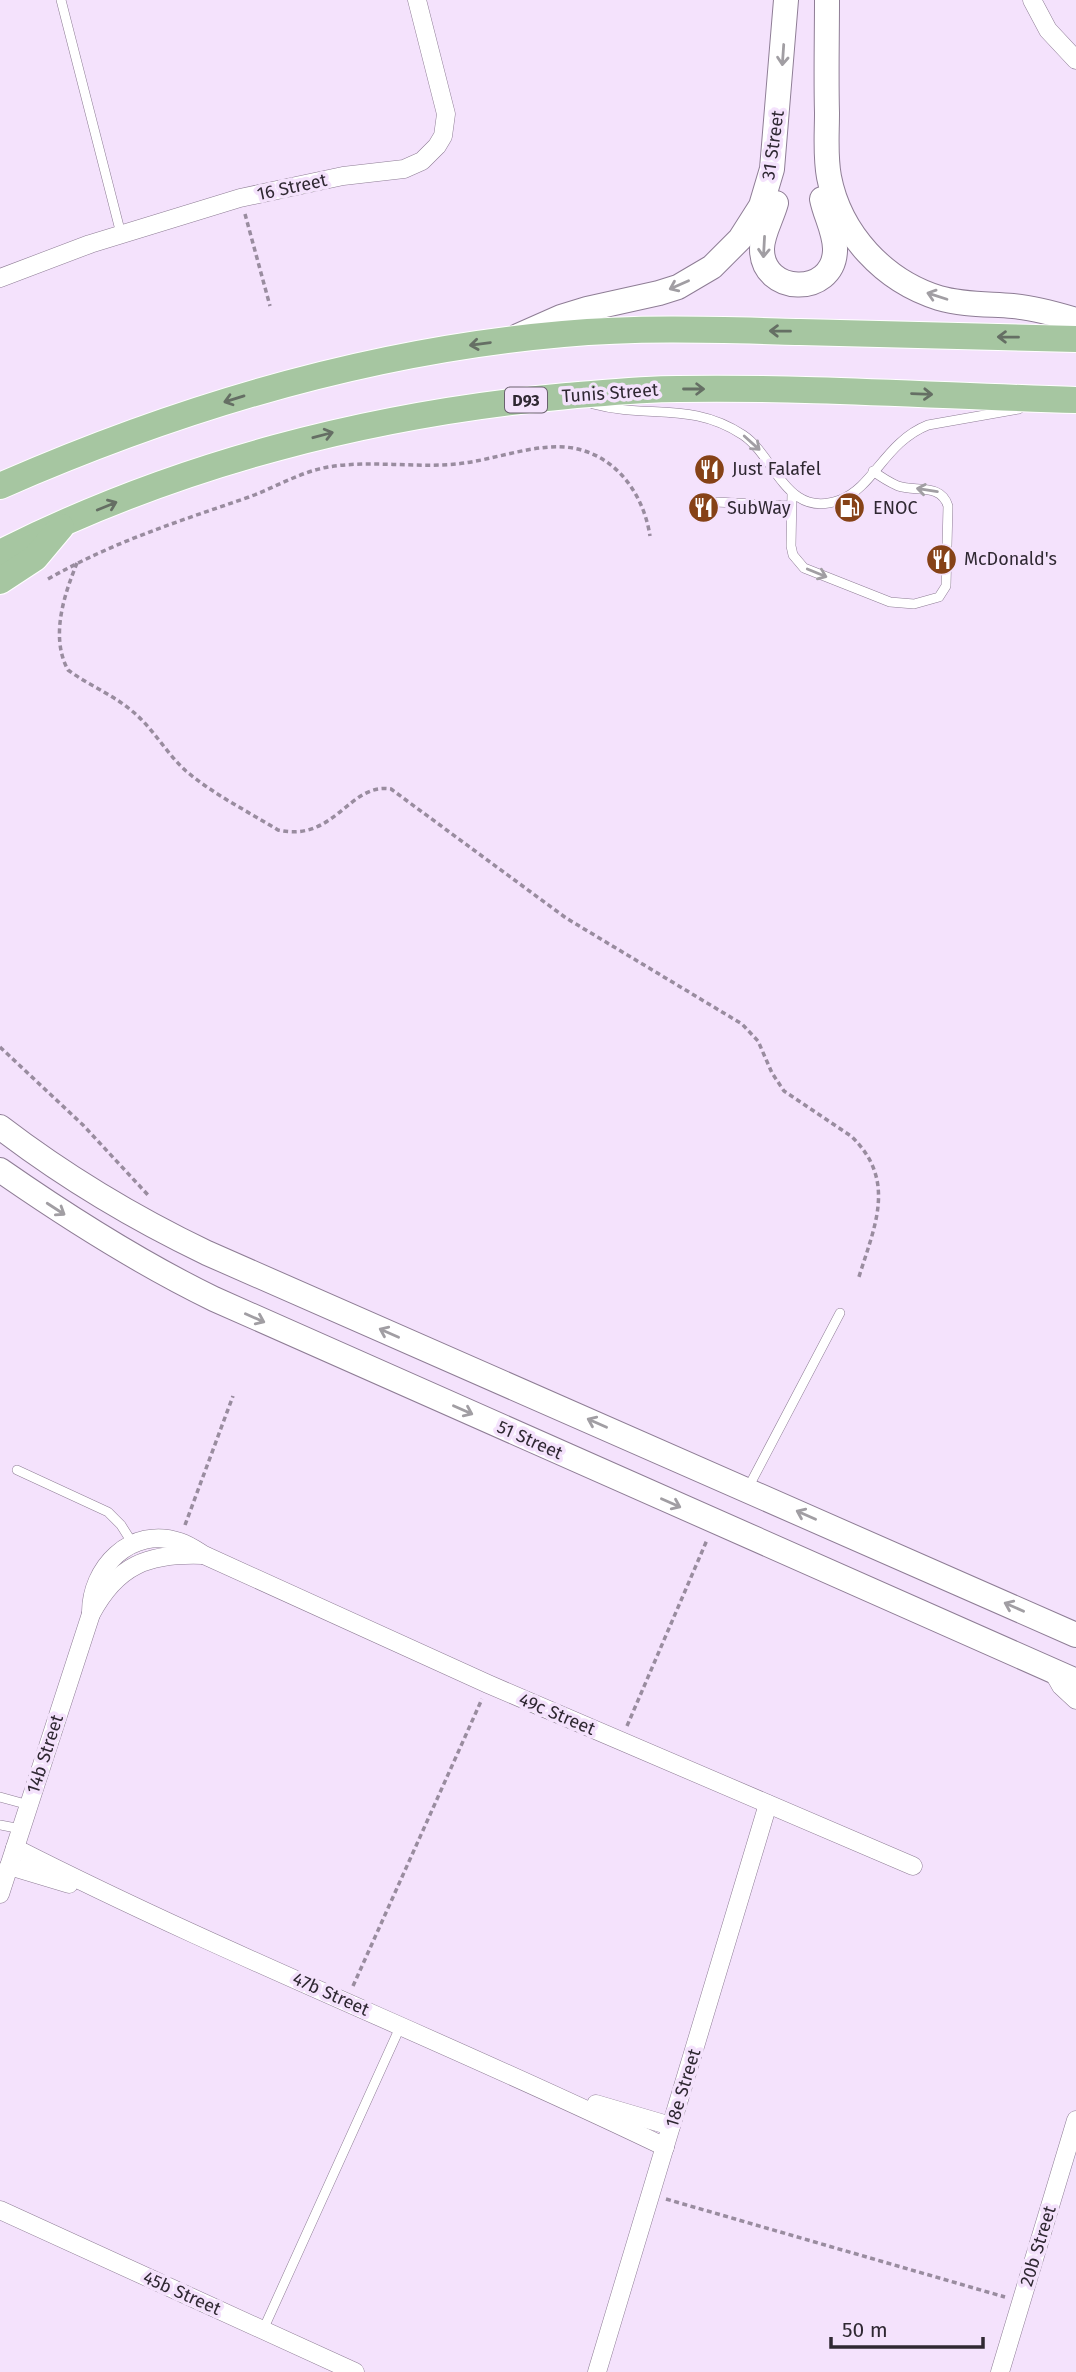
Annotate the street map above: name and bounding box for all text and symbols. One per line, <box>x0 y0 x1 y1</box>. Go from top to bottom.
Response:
one-way arrow <box>776 43 789 66</box>
street label: 31 Street <box>757 108 789 181</box>
street label: 16 Street <box>255 169 329 205</box>
one-way arrow <box>757 235 770 258</box>
one-way arrow <box>669 279 691 292</box>
one-way arrow <box>926 289 948 302</box>
one-way arrow <box>769 325 792 338</box>
one-way arrow <box>997 331 1020 344</box>
one-way arrow <box>469 338 492 351</box>
street label: Tunis Street <box>561 379 659 407</box>
one-way arrow <box>682 382 705 396</box>
road number: D93 <box>505 388 547 412</box>
one-way arrow <box>910 388 933 401</box>
one-way arrow <box>224 393 246 406</box>
one-way arrow <box>311 428 334 441</box>
one-way arrow <box>743 435 761 451</box>
restaurant icon: Just Falafel <box>692 452 726 486</box>
place label: Just Falafel <box>732 458 821 480</box>
one-way arrow <box>916 483 939 496</box>
restaurant icon: SubWay <box>687 491 721 525</box>
fuel station icon: ENOC <box>833 491 867 525</box>
place label: SubWay <box>727 497 791 519</box>
place label: ENOC <box>873 497 917 519</box>
one-way arrow <box>96 498 118 511</box>
restaurant icon: McDonald's <box>924 542 958 576</box>
place label: McDonald's <box>964 548 1057 570</box>
one-way arrow <box>805 567 827 580</box>
one-way arrow <box>45 1202 65 1216</box>
one-way arrow <box>244 1312 265 1325</box>
one-way arrow <box>379 1325 400 1338</box>
one-way arrow <box>452 1404 473 1417</box>
street label: 51 Street <box>494 1416 567 1464</box>
one-way arrow <box>587 1416 609 1429</box>
one-way arrow <box>660 1497 681 1510</box>
one-way arrow <box>796 1508 817 1521</box>
one-way arrow <box>1003 1600 1025 1613</box>
street label: 49c Street <box>515 1688 599 1740</box>
street label: 14b Street <box>22 1711 68 1796</box>
street label: 47b Street <box>289 1967 373 2021</box>
street label: 18e Street <box>661 2046 706 2130</box>
street label: 20b Street <box>1015 2202 1061 2289</box>
street label: 45b Street <box>140 2266 225 2320</box>
scale bar <box>831 2306 983 2350</box>
text: 50 m <box>842 2317 888 2343</box>

